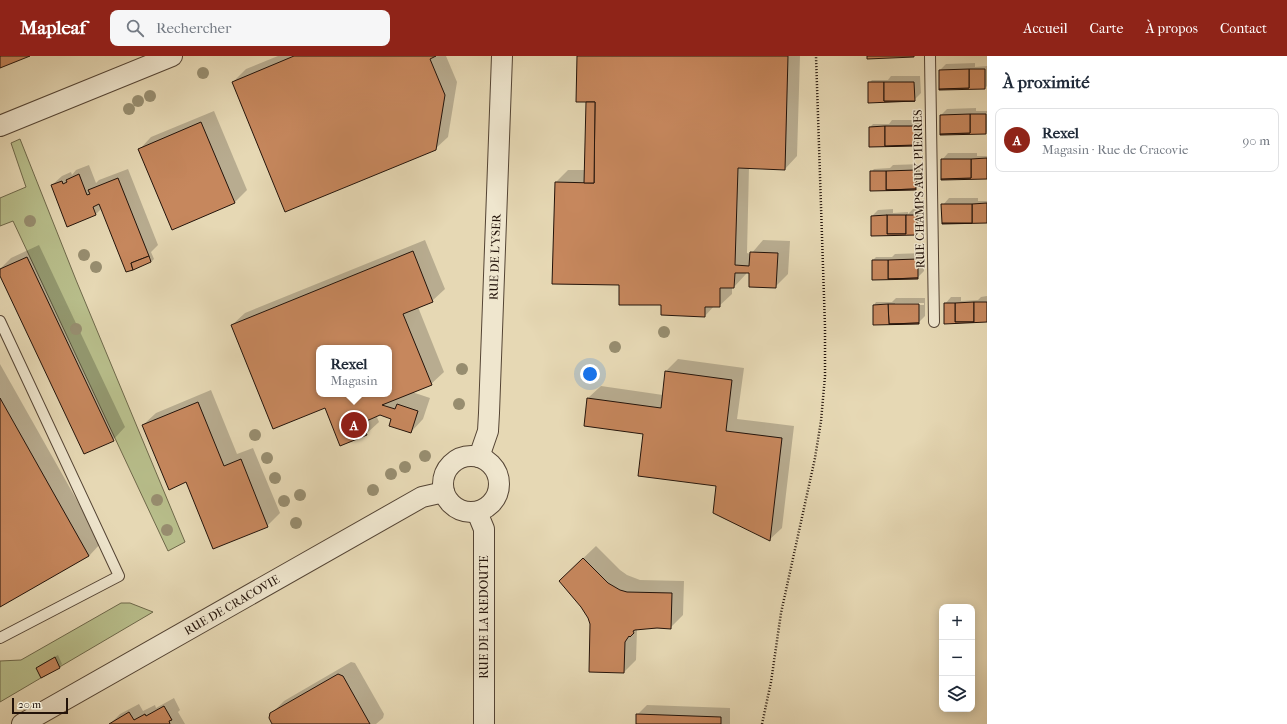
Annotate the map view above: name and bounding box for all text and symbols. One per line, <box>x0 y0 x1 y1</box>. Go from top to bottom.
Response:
search box <box>110 10 390 46</box>
text: Mapleaf <box>20 17 86 39</box>
icon: search <box>124 17 146 39</box>
text: Rechercher <box>156 19 231 37</box>
text: Accueil <box>1023 20 1068 37</box>
text: Carte <box>1090 20 1123 37</box>
text: À propos <box>1145 20 1198 37</box>
text: Contact <box>1220 20 1267 37</box>
text: À proximité <box>1003 72 1090 92</box>
street label: RUE CHAMPS AUX PIERRES <box>911 110 927 268</box>
text: Rexel <box>1042 124 1079 142</box>
text: A <box>1013 133 1021 148</box>
text: 90 m <box>1242 133 1270 148</box>
text: Magasin · Rue de Cracovie <box>1042 142 1188 157</box>
street label: RUE DE L'YSER <box>487 212 504 300</box>
popup <box>316 345 392 397</box>
text: Rexel <box>330 355 368 373</box>
your location <box>580 364 600 384</box>
text: Magasin <box>330 373 378 388</box>
pin: A <box>341 410 367 440</box>
street label: RUE DE LA REDOUTE <box>477 555 491 679</box>
street label: RUE DE CRACOVIE <box>182 572 282 638</box>
map controls <box>939 604 975 712</box>
button: + <box>939 604 975 640</box>
button: − <box>939 640 975 676</box>
button: layers <box>939 676 975 712</box>
scale bar <box>12 696 68 715</box>
text: 20 m <box>18 698 41 711</box>

